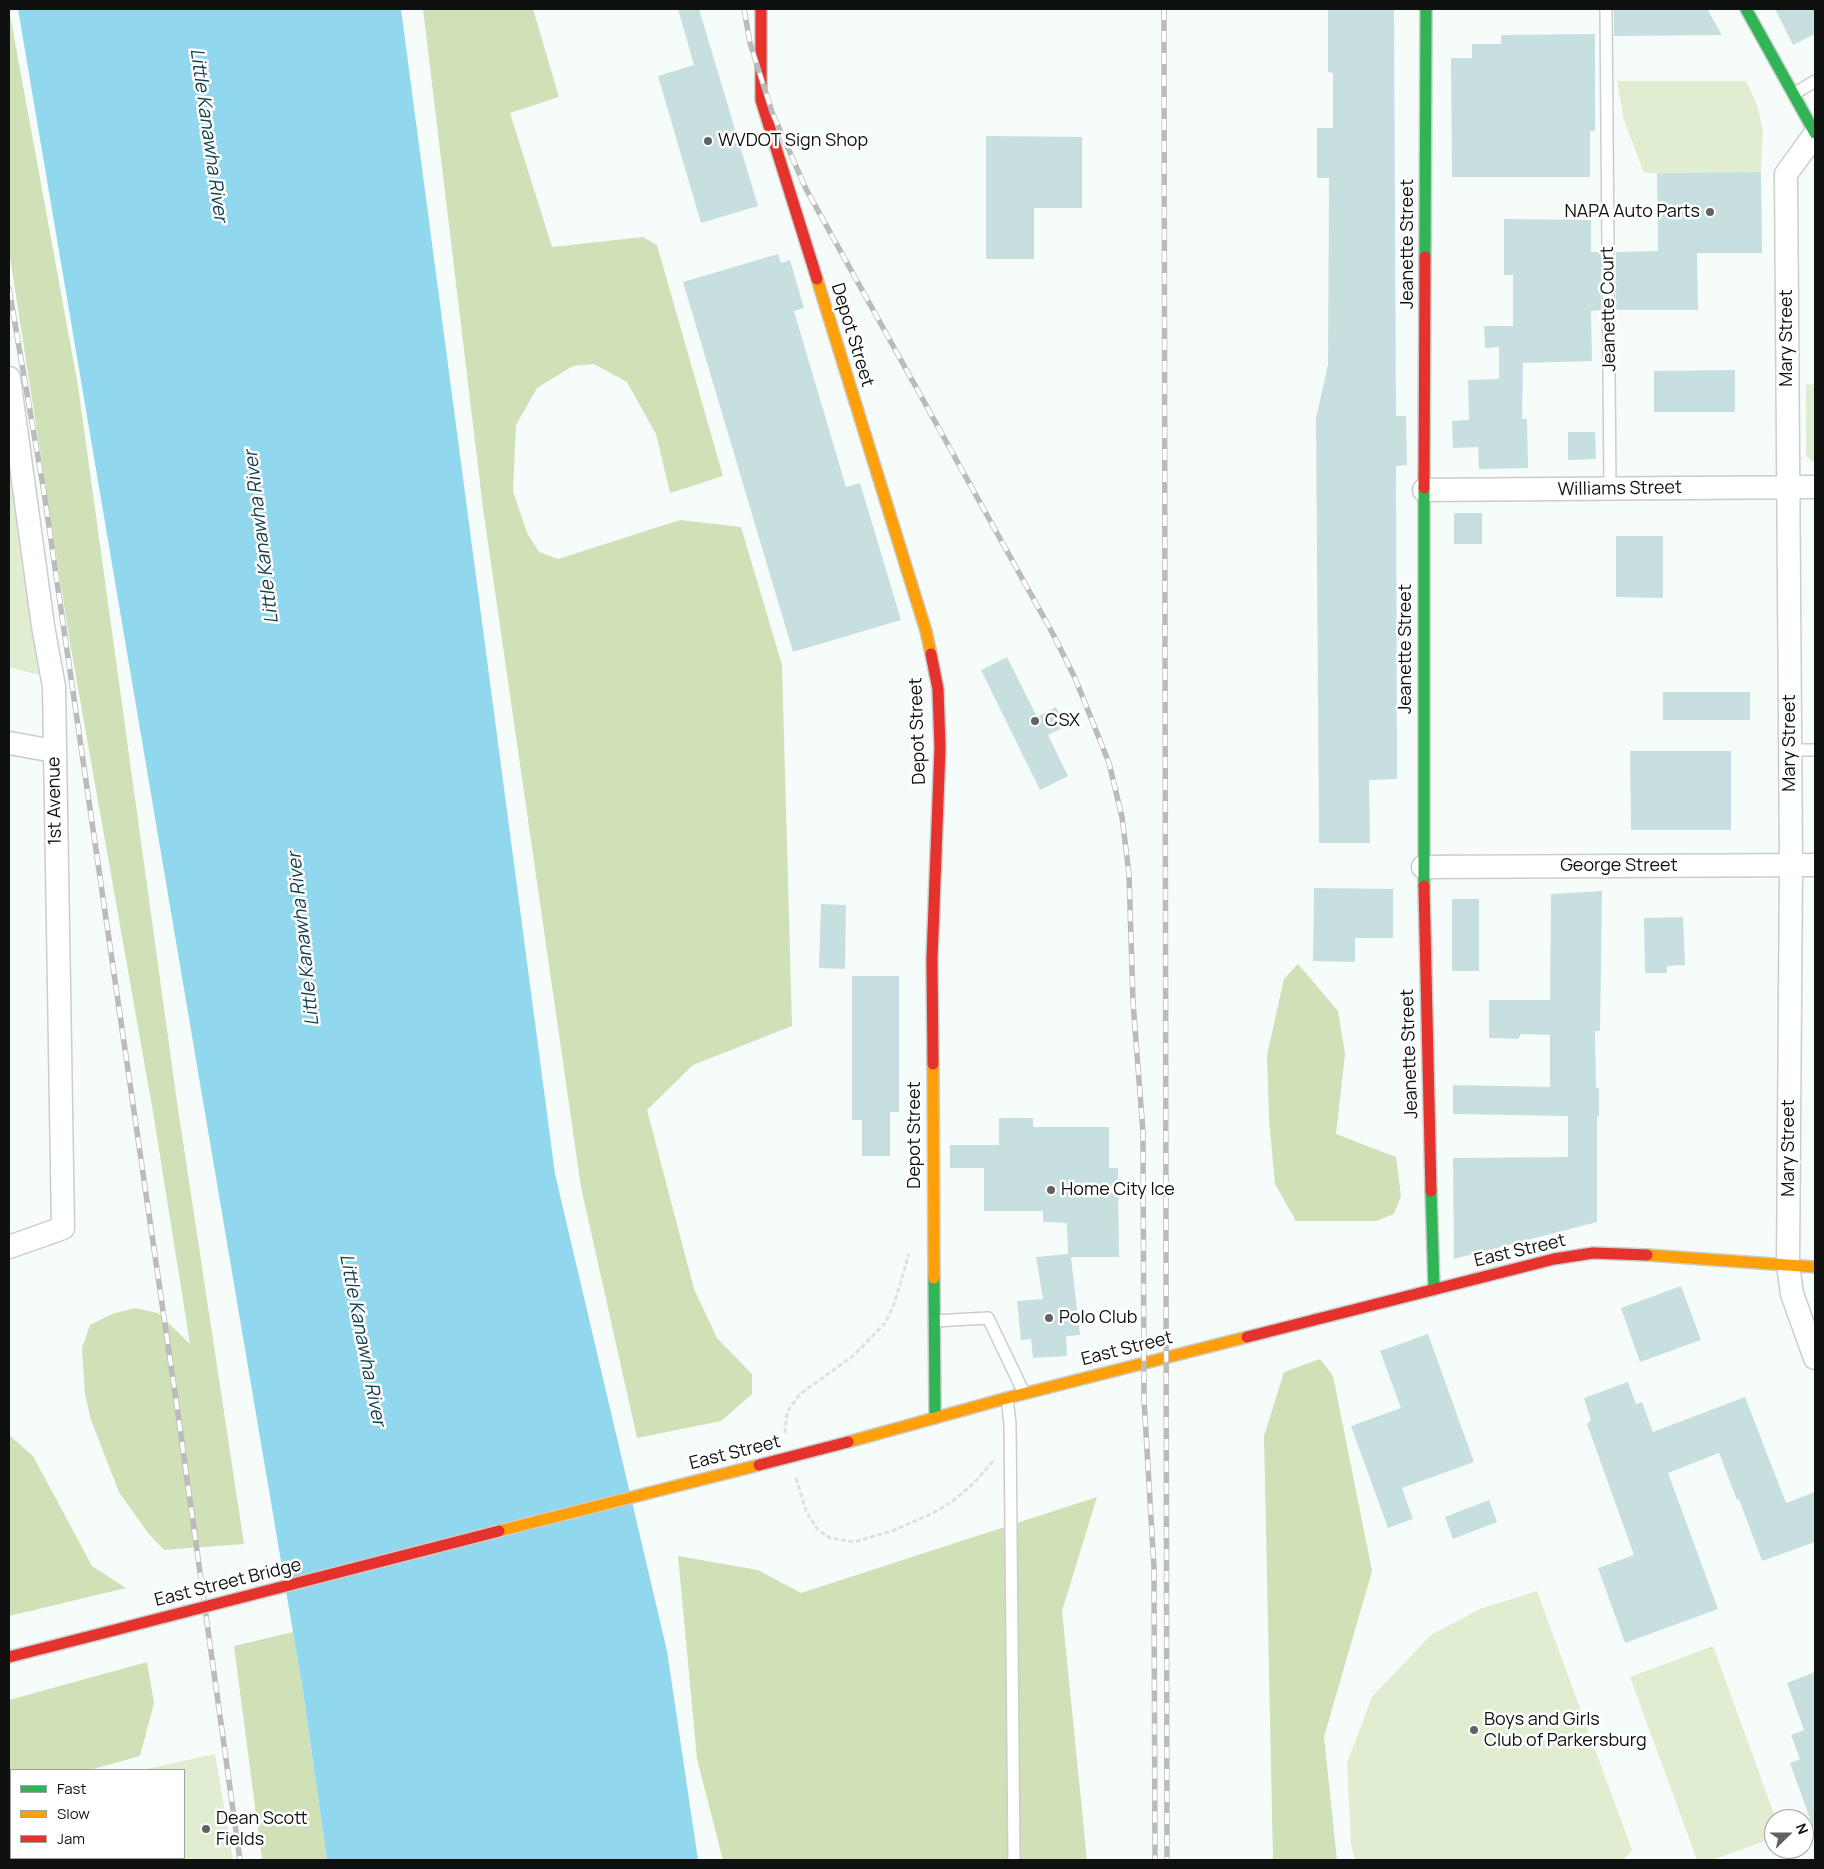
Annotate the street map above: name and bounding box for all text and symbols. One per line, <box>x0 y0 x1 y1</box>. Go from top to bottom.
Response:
water label: Little Kanawha River <box>185 47 231 223</box>
place label: WVDOT Sign Shop <box>718 130 868 152</box>
marker: WVDOT Sign Shop <box>702 135 714 147</box>
street label: Jeanette Street <box>1397 179 1419 309</box>
place label: NAPA Auto Parts <box>1565 201 1700 223</box>
marker: NAPA Auto Parts <box>1704 206 1716 218</box>
street label: Jeanette Court <box>1597 246 1621 372</box>
street label: Depot Street <box>826 281 878 389</box>
street label: Mary Street <box>1776 289 1798 387</box>
water label: Little Kanawha River <box>240 449 284 625</box>
street label: Williams Street <box>1558 477 1682 501</box>
street label: Jeanette Street <box>1395 584 1417 714</box>
street label: Depot Street <box>905 677 931 785</box>
street label: Mary Street <box>1779 694 1801 792</box>
place label: CSX <box>1045 710 1080 732</box>
marker: CSX <box>1029 715 1041 727</box>
street label: 1st Avenue <box>43 756 67 846</box>
water label: Little Kanawha River <box>284 851 324 1027</box>
street label: George Street <box>1560 855 1678 877</box>
street label: Jeanette Street <box>1397 989 1423 1119</box>
street label: Depot Street <box>904 1081 926 1189</box>
street label: Mary Street <box>1778 1099 1800 1197</box>
place label: Home City Ice <box>1061 1179 1175 1201</box>
marker: Home City Ice <box>1045 1184 1057 1196</box>
street label: East Street <box>1472 1230 1568 1272</box>
water label: Little Kanawha River <box>334 1252 390 1428</box>
place label: Polo Club <box>1059 1307 1137 1329</box>
marker: Polo Club <box>1043 1312 1055 1324</box>
street label: East Street <box>1079 1327 1175 1371</box>
street label: East Street <box>687 1431 783 1475</box>
street label: East Street Bridge <box>152 1554 304 1612</box>
place label: Boys and Girls Club of Parkersburg <box>1484 1709 1647 1752</box>
marker: Boys and Girls Club of Parkersburg <box>1468 1724 1480 1736</box>
legend <box>10 1769 185 1859</box>
text: Fast <box>57 1778 86 1799</box>
text: Slow <box>57 1803 90 1824</box>
place label: Dean Scott Fields <box>216 1808 308 1850</box>
north arrow <box>1764 1809 1814 1859</box>
text: N <box>1792 1820 1813 1837</box>
marker: Dean Scott Fields <box>200 1823 212 1835</box>
text: Jam <box>57 1828 85 1849</box>

